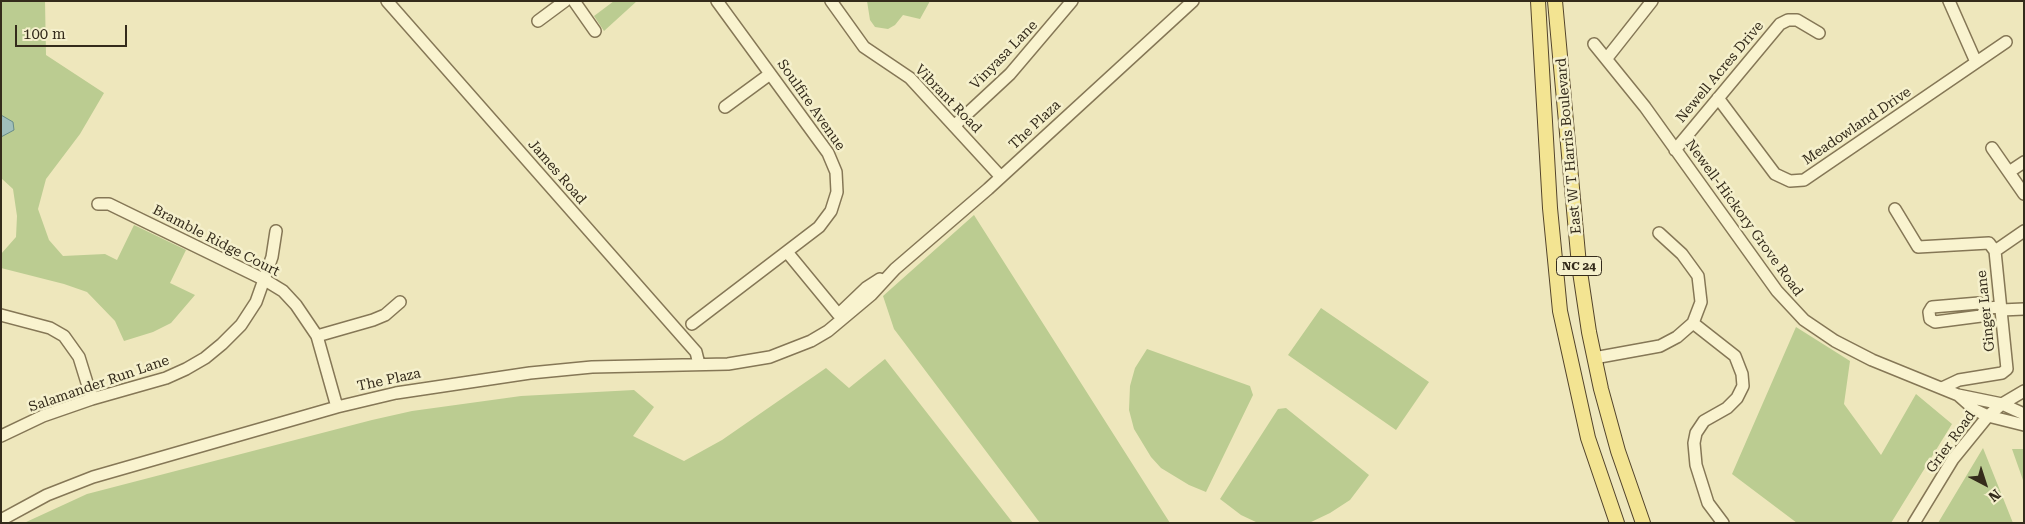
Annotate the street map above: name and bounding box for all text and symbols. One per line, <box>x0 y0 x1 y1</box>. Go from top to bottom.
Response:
scale bar <box>18 15 130 47</box>
street label: Vinyasa Lane <box>967 17 1041 93</box>
street label: Newell Acres Drive <box>1673 18 1767 126</box>
text: 100 m <box>23 25 66 43</box>
street label: Soulfire Avenue <box>773 56 849 154</box>
street label: East W T Harris Boulevard <box>1553 57 1585 235</box>
street label: Vibrant Road <box>911 61 985 137</box>
street label: Meadowland Drive <box>1800 83 1914 169</box>
street label: The Plaza <box>1006 97 1064 153</box>
street label: James Road <box>524 136 590 208</box>
street label: Newell-Hickory Grove Road <box>1682 136 1806 300</box>
street label: Bramble Ridge Court <box>150 202 282 280</box>
road number: NC 24 <box>1556 256 1602 276</box>
street label: Ginger Lane <box>1973 269 1999 353</box>
street label: Salamander Run Lane <box>27 352 171 416</box>
street label: The Plaza <box>356 365 422 395</box>
street label: Grier Road <box>1923 408 1979 476</box>
north arrow <box>1960 459 2010 509</box>
text: N <box>1985 486 2004 505</box>

